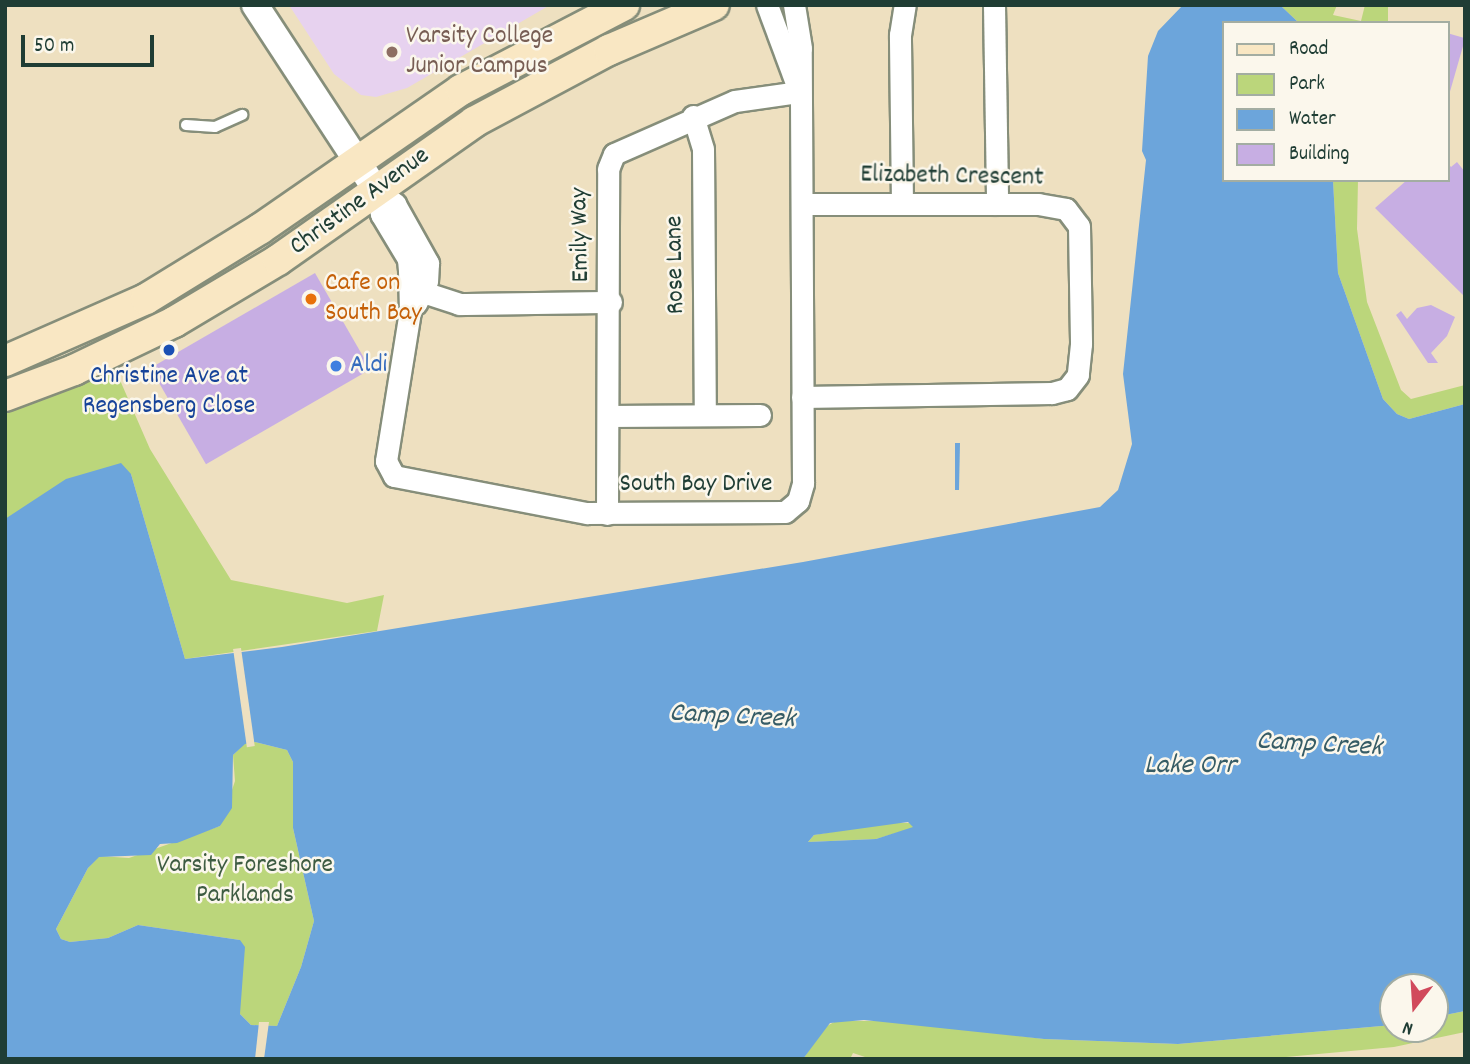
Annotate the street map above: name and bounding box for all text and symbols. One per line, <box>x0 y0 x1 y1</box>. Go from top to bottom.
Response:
scale bar <box>24 21 158 65</box>
place label: Varsity College Junior Campus <box>406 21 553 82</box>
legend <box>1222 21 1449 182</box>
text: 50 m <box>34 32 74 62</box>
text: Road <box>1289 35 1328 65</box>
marker: Varsity College Junior Campus <box>384 44 400 60</box>
text: Park <box>1289 70 1325 100</box>
text: Water <box>1289 105 1336 135</box>
text: Building <box>1289 140 1349 170</box>
street label: Christine Avenue <box>284 141 436 263</box>
street label: Elizabeth Crescent <box>860 160 1044 194</box>
street label: Emily Way <box>565 187 597 283</box>
street label: Rose Lane <box>660 215 692 315</box>
place label: Cafe on South Bay <box>325 268 422 330</box>
marker: Cafe on South Bay <box>303 291 319 307</box>
marker: Christine Ave at Regensberg Close <box>161 342 177 358</box>
place label: Aldi <box>350 350 387 382</box>
marker: Aldi <box>328 358 344 374</box>
place label: Christine Ave at Regensberg Close <box>83 361 255 422</box>
street label: South Bay Drive <box>620 469 772 501</box>
water label: Camp Creek <box>668 698 796 738</box>
water label: Camp Creek <box>1255 726 1383 766</box>
water label: Lake Orr <box>1144 750 1236 784</box>
park label: Varsity Foreshore Parklands <box>157 850 333 912</box>
north arrow <box>1379 973 1449 1043</box>
text: N <box>1400 1012 1417 1041</box>

